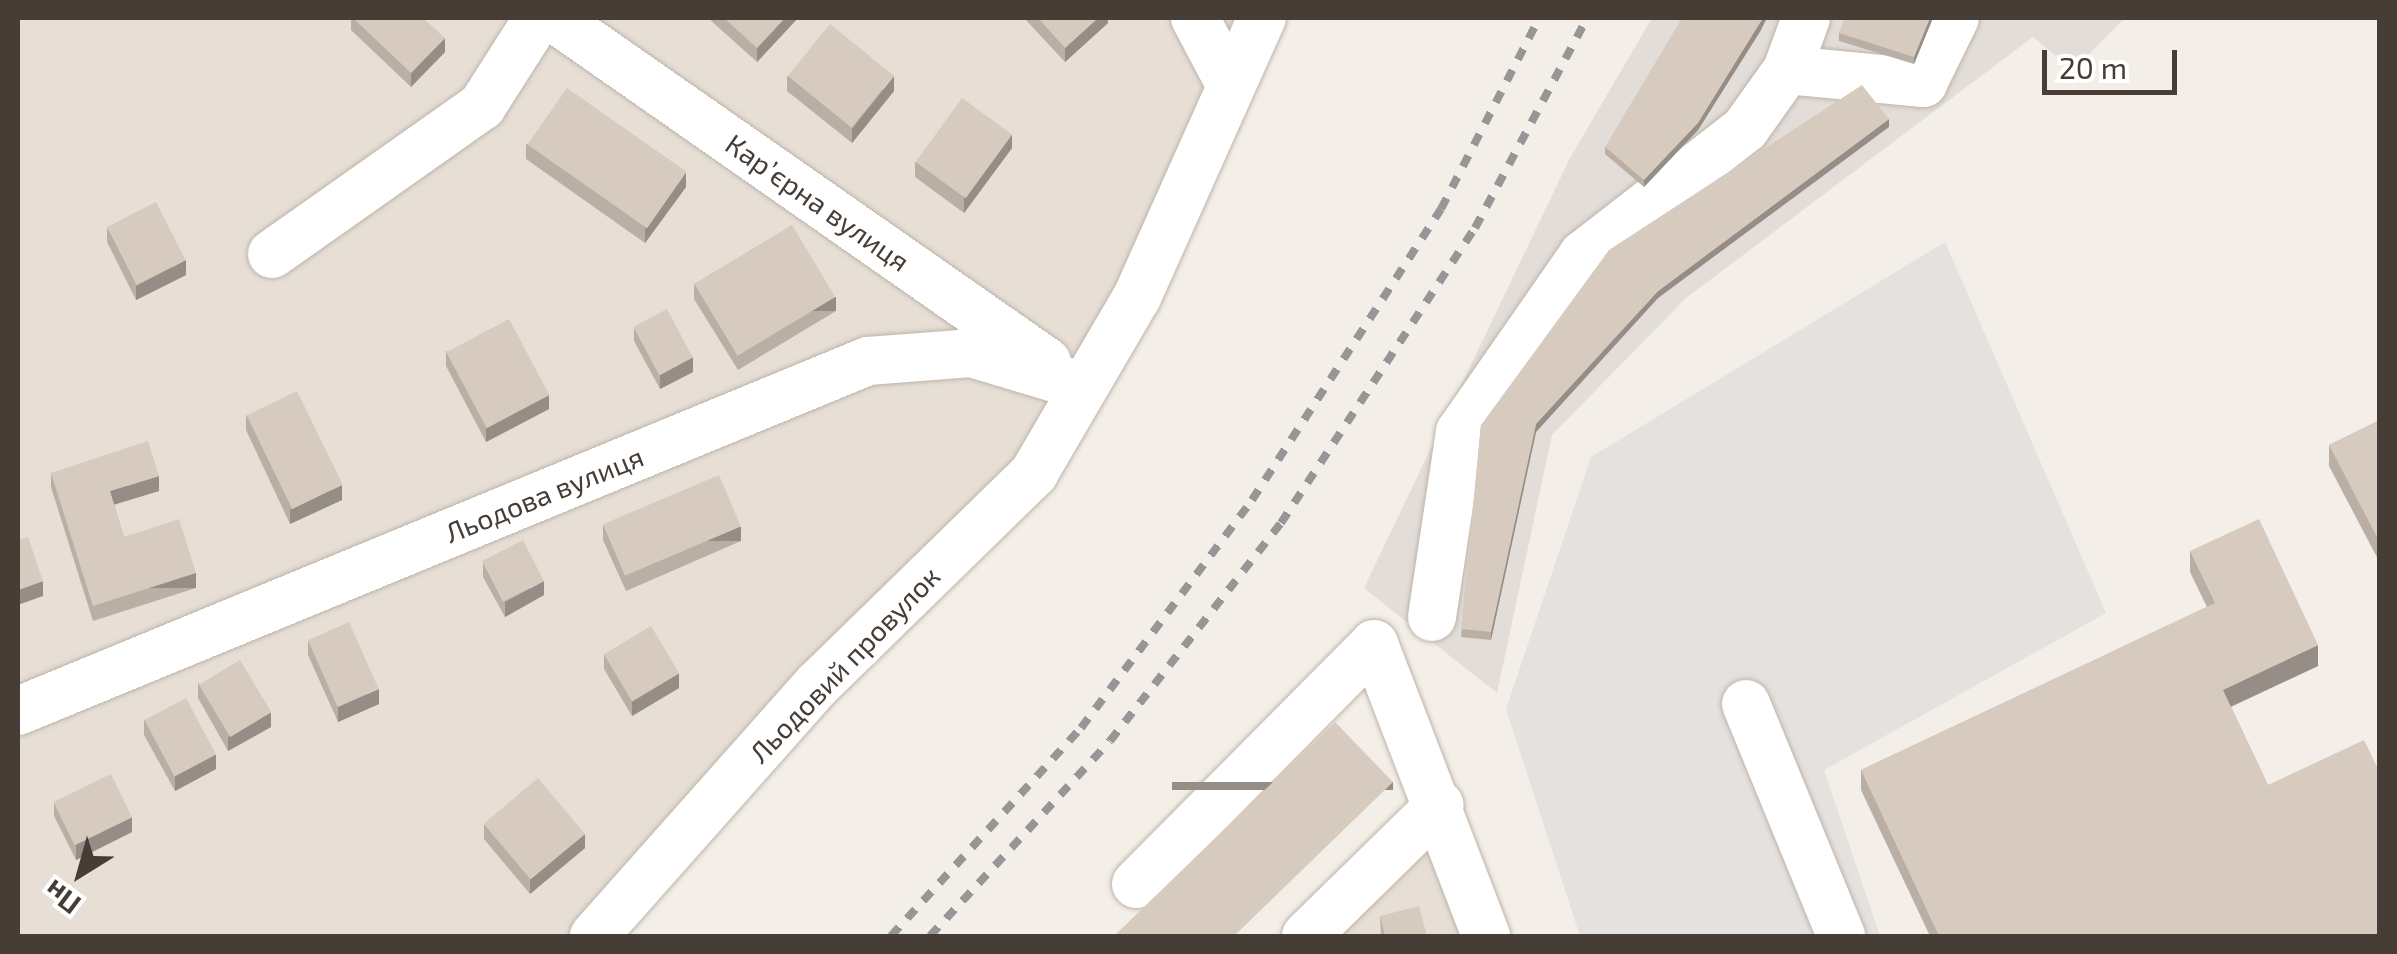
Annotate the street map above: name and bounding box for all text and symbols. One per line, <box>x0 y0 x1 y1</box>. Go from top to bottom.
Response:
scale bar <box>2047 30 2182 92</box>
text: 20 m <box>2059 49 2127 85</box>
street label: Карʼєрна вулиця <box>720 126 916 278</box>
street label: Льодова вулиця <box>440 439 648 549</box>
street label: Льодовий провулок <box>742 559 946 769</box>
north arrow <box>30 824 130 924</box>
text: Пн <box>37 873 87 922</box>

